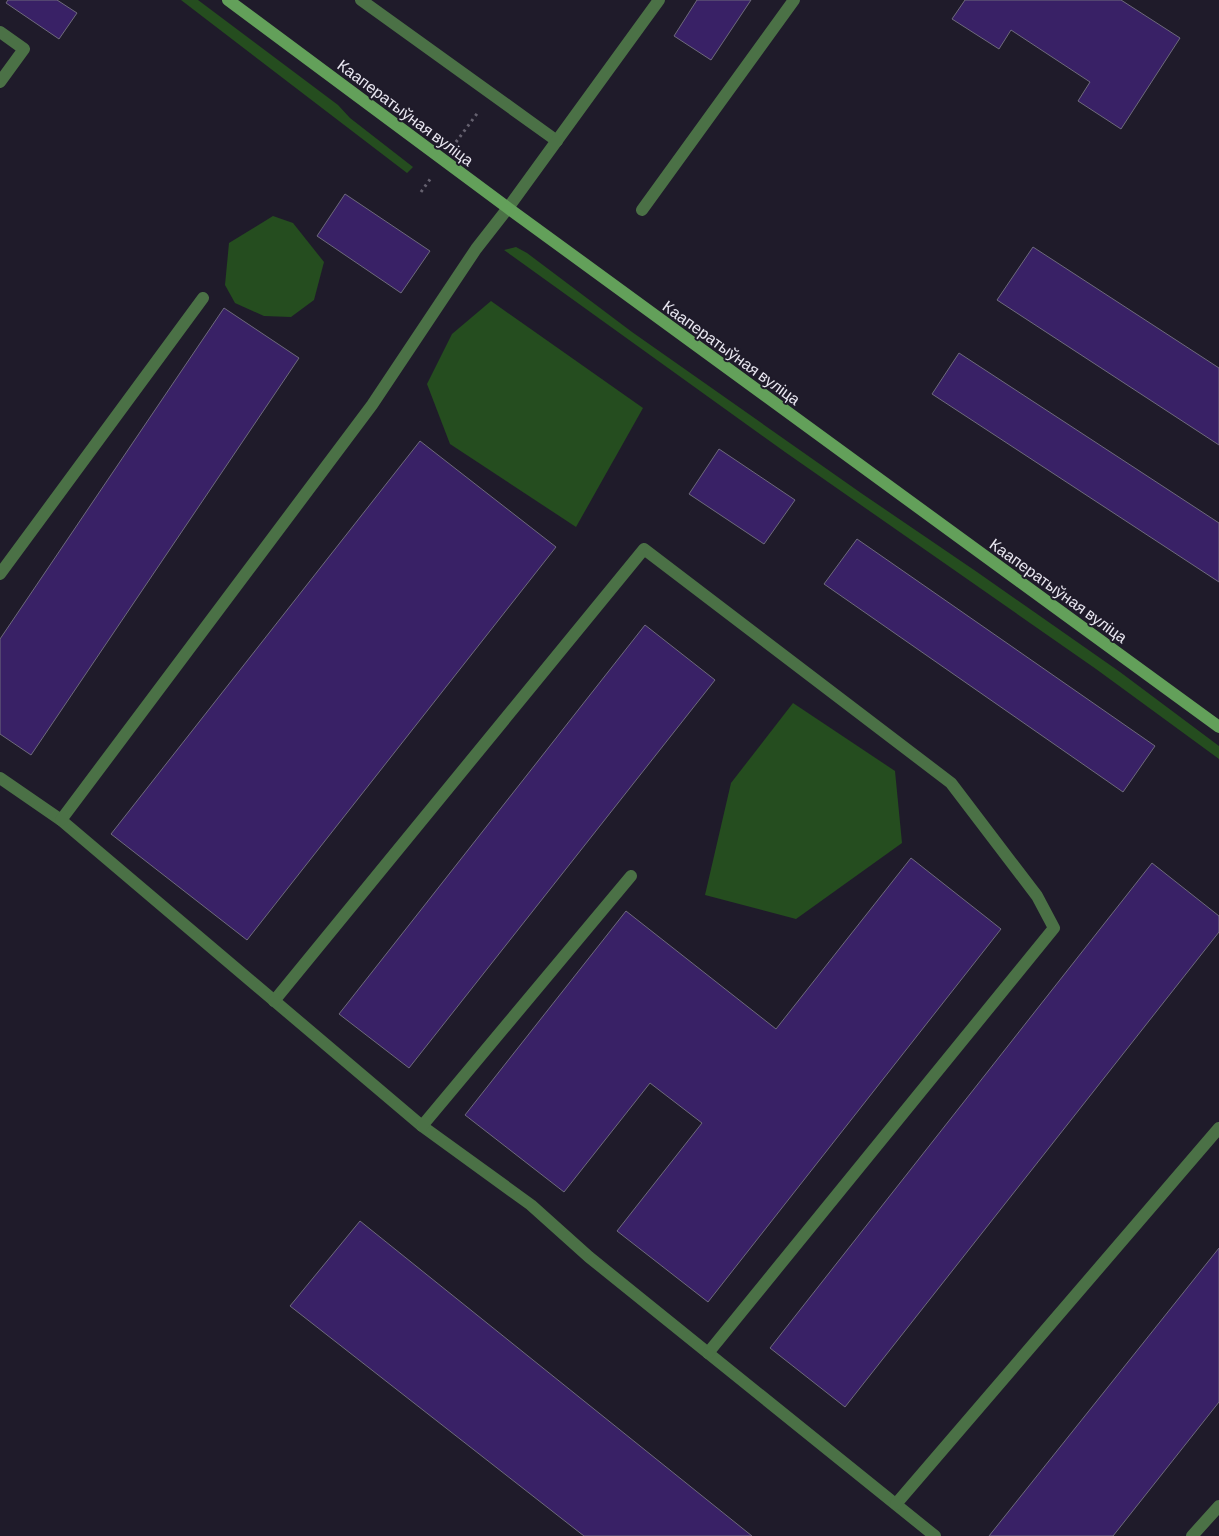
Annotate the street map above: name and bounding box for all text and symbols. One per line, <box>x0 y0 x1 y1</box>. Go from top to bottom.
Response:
street label: Кааператыўная вуліца <box>334 55 478 169</box>
street label: Кааператыўная вуліца <box>660 296 805 408</box>
street label: Кааператыўная вуліца <box>987 534 1132 646</box>

